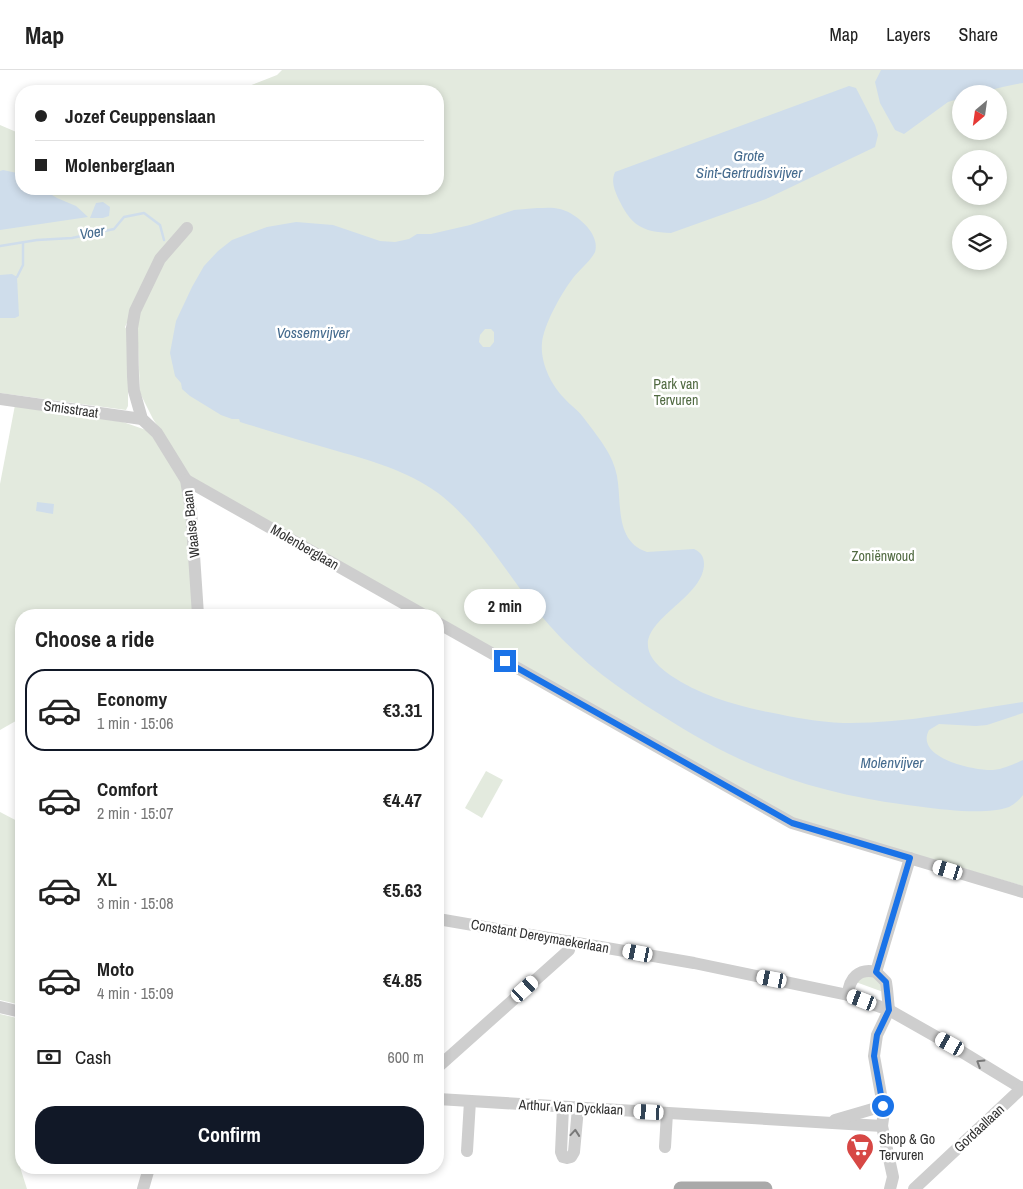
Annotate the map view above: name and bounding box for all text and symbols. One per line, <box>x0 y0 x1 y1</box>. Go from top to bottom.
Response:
text: Map <box>25 19 64 51</box>
text: Map <box>830 22 858 47</box>
text: Layers <box>886 22 931 47</box>
text: Share <box>959 22 998 47</box>
north arrow <box>952 85 1008 140</box>
map controls <box>952 85 1007 270</box>
text: Jozef Ceuppenslaan <box>65 103 216 129</box>
water label: Grote Sint-Gertrudisvijver <box>696 145 803 183</box>
button: locate <box>952 150 1007 205</box>
text: Molenberglaan <box>65 152 175 178</box>
button: layers <box>952 215 1007 270</box>
water label: Voer <box>78 220 107 244</box>
water label: Vossemvijver <box>277 322 350 343</box>
park label: Park van Tervuren <box>653 375 699 409</box>
street label: Smisstraat <box>43 396 99 422</box>
street label: Waalse Baan <box>179 489 203 559</box>
street label: Molenberglaan <box>268 520 342 574</box>
park label: Zoniënwoud <box>851 547 915 565</box>
callout: 2 min <box>464 588 546 624</box>
text: 2 min <box>488 595 522 617</box>
text: Choose a ride <box>35 624 154 654</box>
route end <box>494 650 516 672</box>
text: Economy <box>97 686 167 712</box>
icon: car <box>37 688 82 733</box>
text: €3.31 <box>383 697 422 723</box>
text: 1 min · 15:06 <box>97 712 174 734</box>
water label: Molenvijver <box>861 752 924 773</box>
text: Comfort <box>97 776 158 802</box>
icon: car <box>37 778 82 823</box>
text: €4.47 <box>383 787 422 813</box>
text: 2 min · 15:07 <box>97 802 174 824</box>
car <box>931 858 964 882</box>
text: XL <box>97 866 117 892</box>
icon: car <box>37 868 82 913</box>
text: €5.63 <box>383 877 422 903</box>
text: 3 min · 15:08 <box>97 892 174 914</box>
street label: Constant Dereymaekerlaan <box>470 915 610 957</box>
car <box>621 943 654 963</box>
text: Moto <box>97 956 134 982</box>
icon: car <box>37 958 82 1003</box>
text: €4.85 <box>383 967 422 993</box>
car <box>755 969 788 989</box>
car <box>508 973 541 1005</box>
text: 4 min · 15:09 <box>97 982 174 1004</box>
car <box>845 988 878 1012</box>
car <box>933 1030 966 1058</box>
icon: cash <box>35 1043 63 1071</box>
text: Cash <box>75 1044 111 1070</box>
text: 600 m <box>388 1046 424 1068</box>
one-way arrow <box>977 1059 986 1069</box>
street label: Arthur Van Dycklaan <box>517 1095 624 1119</box>
route start <box>872 1095 894 1117</box>
street label: Gordaallaan <box>950 1100 1008 1156</box>
car <box>633 1104 664 1120</box>
button: Confirm <box>35 1106 424 1164</box>
one-way arrow <box>570 1129 581 1137</box>
place label: Shop & Go Tervuren <box>879 1130 935 1164</box>
supermarket icon: Shop & Go Tervuren <box>845 1132 875 1171</box>

